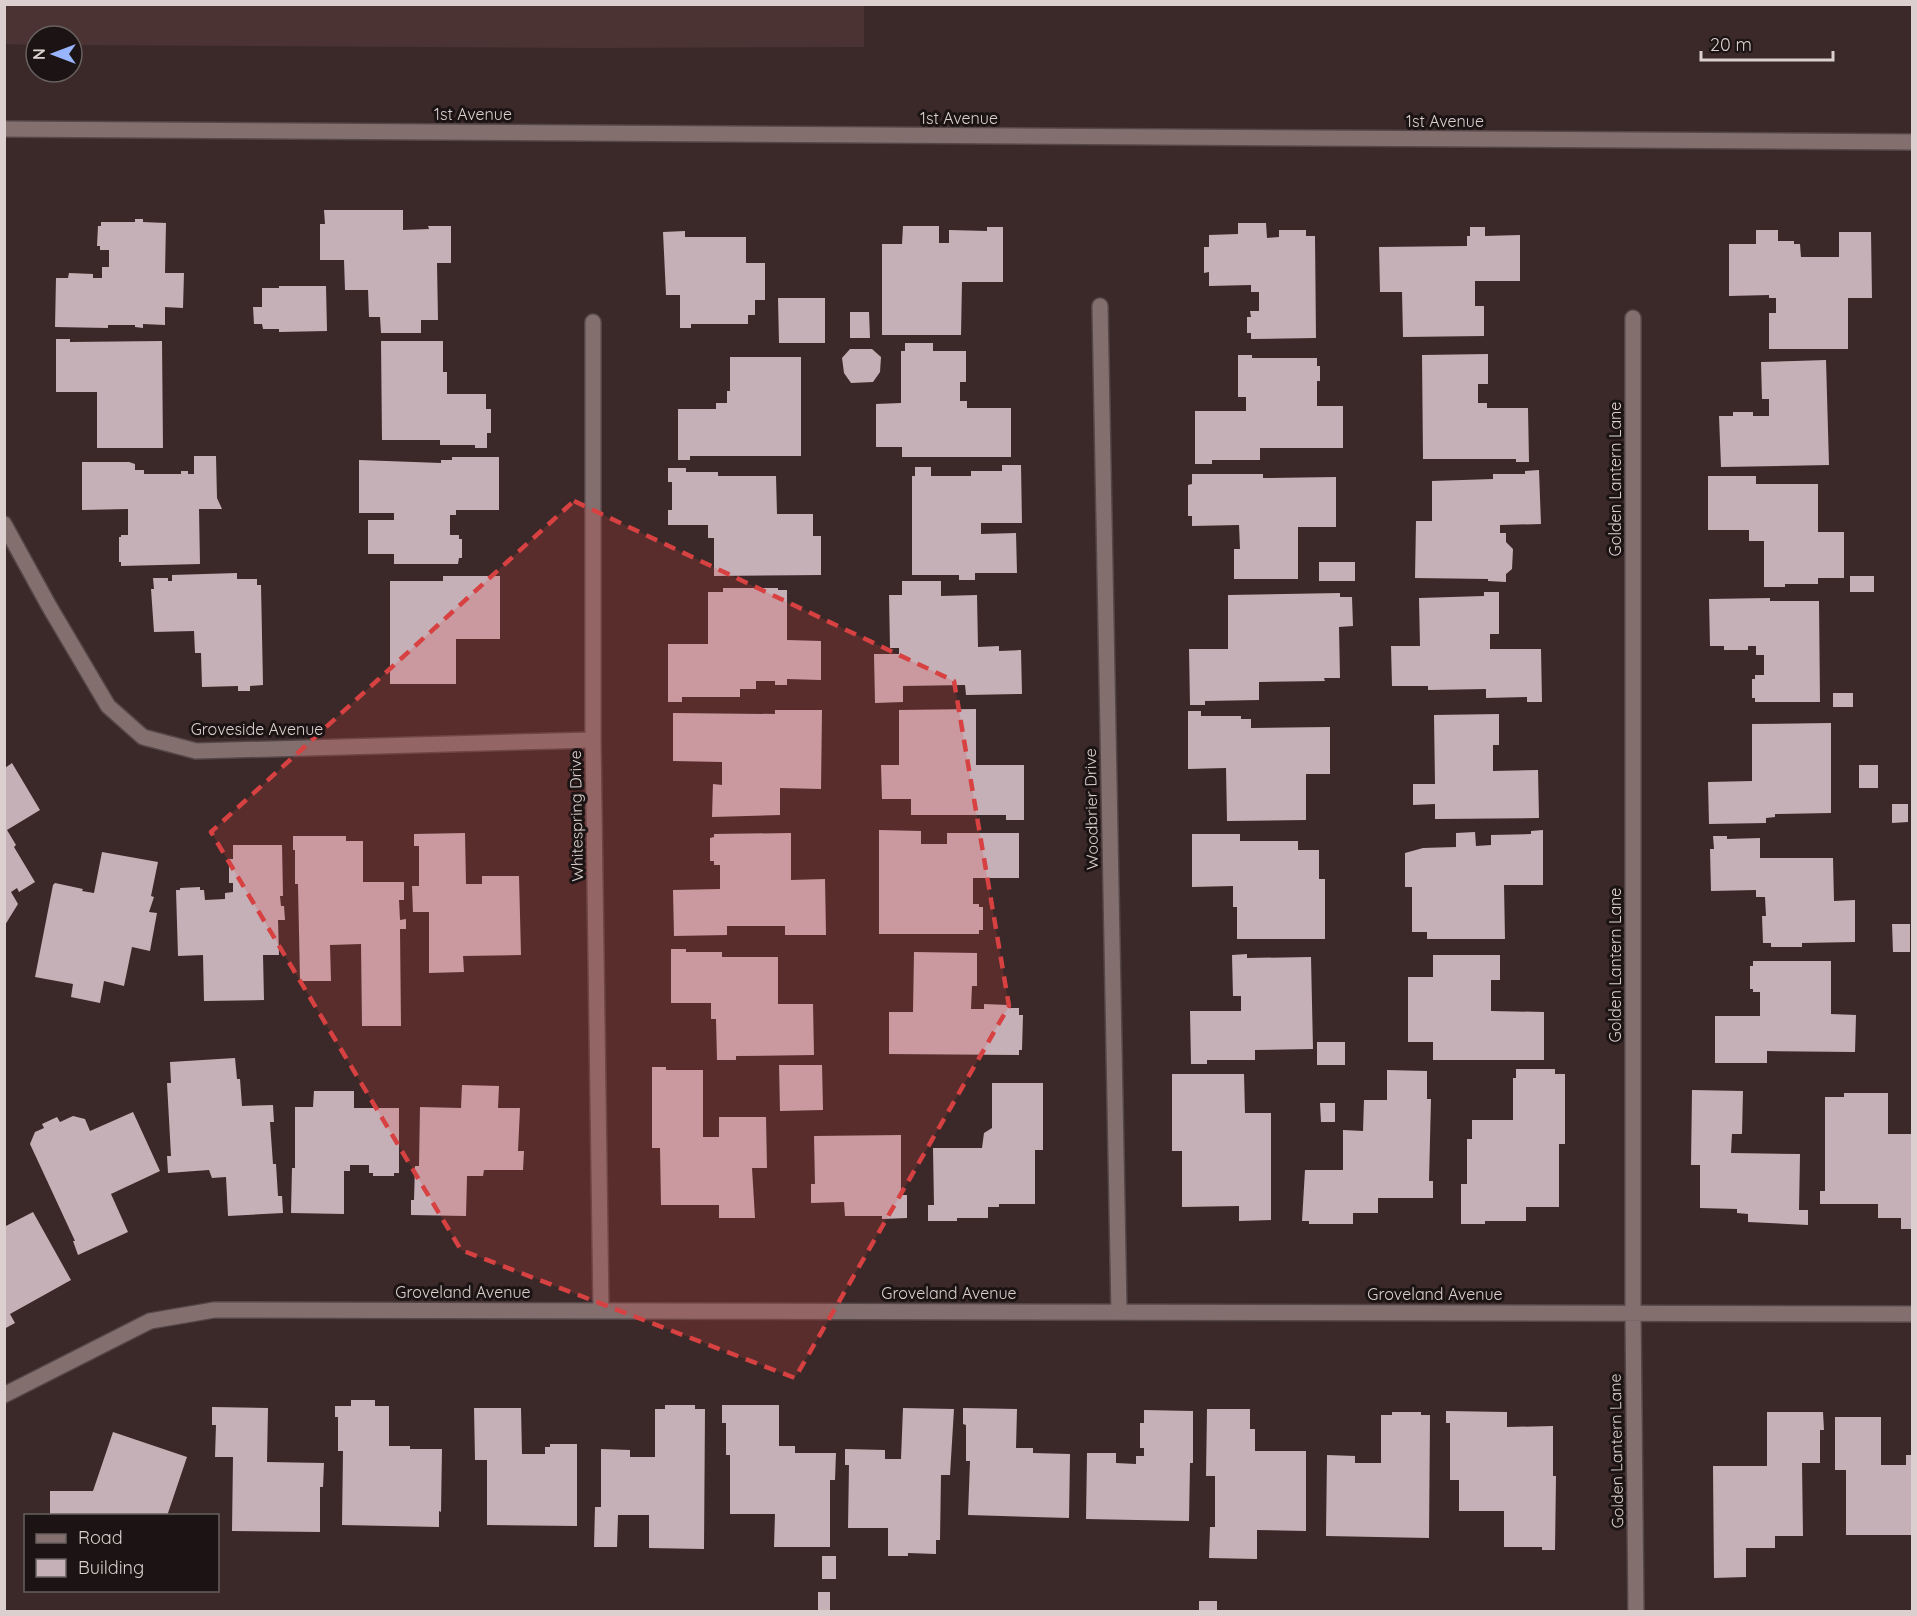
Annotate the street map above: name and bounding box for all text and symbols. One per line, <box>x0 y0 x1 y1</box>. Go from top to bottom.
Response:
north arrow <box>24 24 84 84</box>
scale bar <box>1701 24 1833 62</box>
text: 20 m <box>1710 33 1752 56</box>
text: N <box>29 48 49 60</box>
street label: 1st Avenue <box>434 104 512 124</box>
street label: 1st Avenue <box>920 108 998 128</box>
street label: 1st Avenue <box>1406 111 1484 131</box>
street label: Golden Lantern Lane <box>1605 402 1625 556</box>
street label: Groveside Avenue <box>191 719 323 739</box>
street label: Woodbrier Drive <box>1080 748 1102 870</box>
street label: Whitespring Drive <box>565 750 587 882</box>
street label: Golden Lantern Lane <box>1605 888 1625 1042</box>
street label: Groveland Avenue <box>395 1282 531 1302</box>
street label: Groveland Avenue <box>881 1283 1017 1303</box>
street label: Groveland Avenue <box>1367 1284 1503 1304</box>
street label: Golden Lantern Lane <box>1605 1373 1627 1529</box>
legend <box>24 1514 219 1592</box>
text: Road <box>78 1526 123 1549</box>
text: Building <box>78 1556 144 1579</box>

